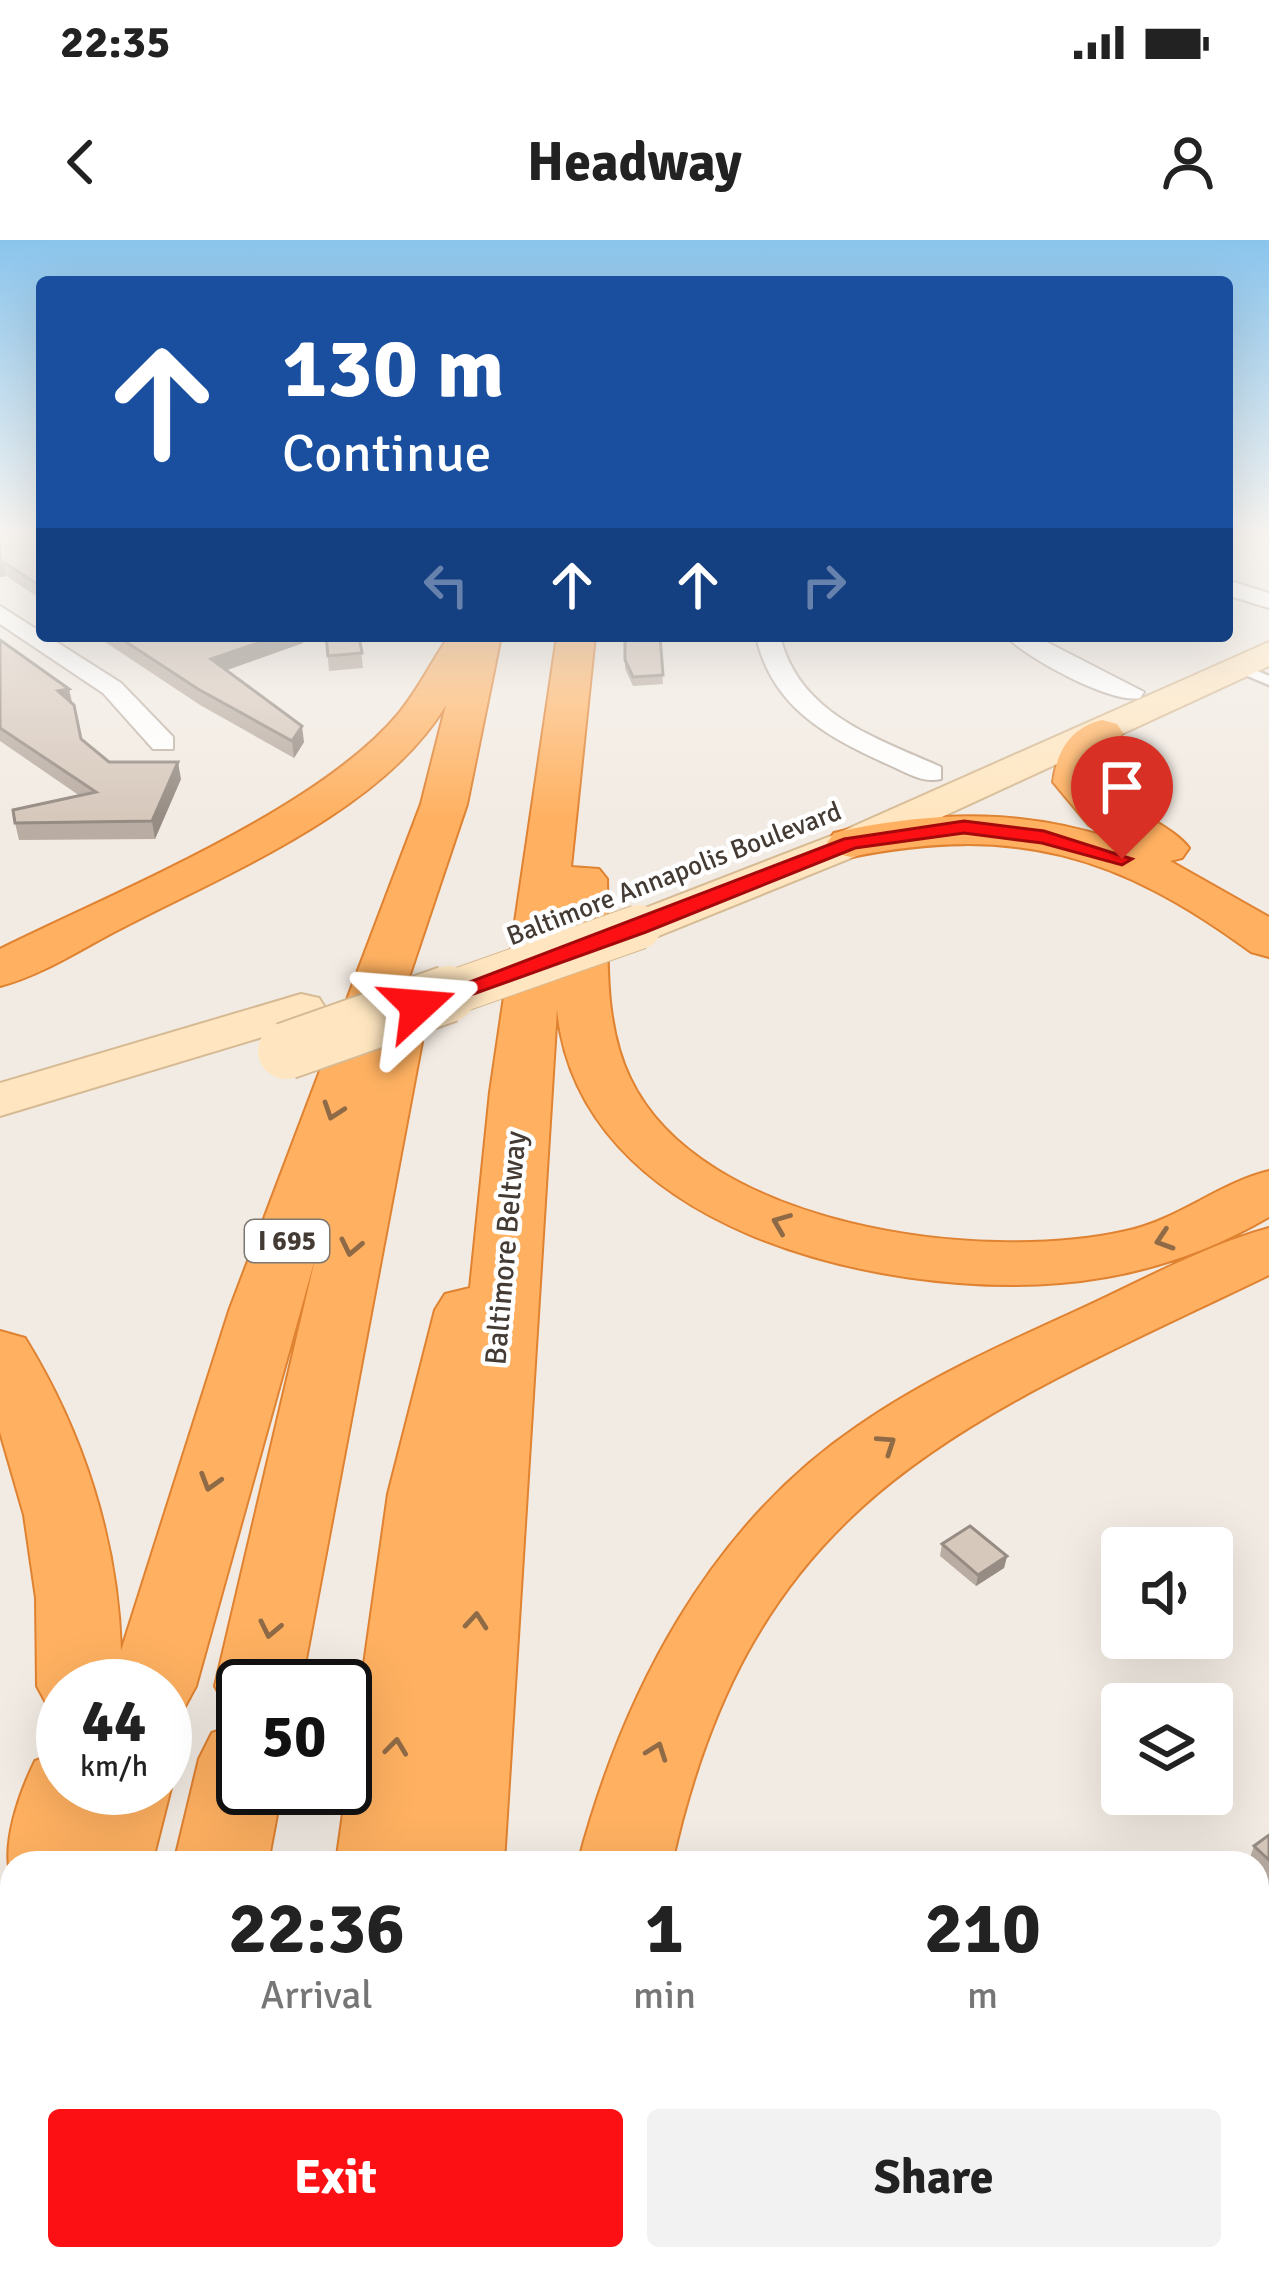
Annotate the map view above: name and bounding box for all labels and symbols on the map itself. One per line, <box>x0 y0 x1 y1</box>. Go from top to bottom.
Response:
pin <box>1071 736 1173 859</box>
street label: Baltimore Annapolis Boulevard <box>502 795 846 953</box>
position arrow <box>355 943 481 1069</box>
one-way arrow <box>323 1100 347 1121</box>
street label: Baltimore Beltway <box>477 1130 535 1366</box>
one-way arrow <box>771 1213 792 1238</box>
road number: I 695 <box>245 1220 329 1262</box>
one-way arrow <box>1154 1226 1175 1251</box>
one-way arrow <box>339 1237 364 1257</box>
one-way arrow <box>874 1436 896 1458</box>
one-way arrow <box>199 1471 224 1492</box>
one-way arrow <box>463 1611 489 1630</box>
one-way arrow <box>259 1618 284 1638</box>
speed limit sign: 50 <box>216 1659 372 1815</box>
one-way arrow <box>383 1737 409 1757</box>
one-way arrow <box>643 1742 667 1763</box>

